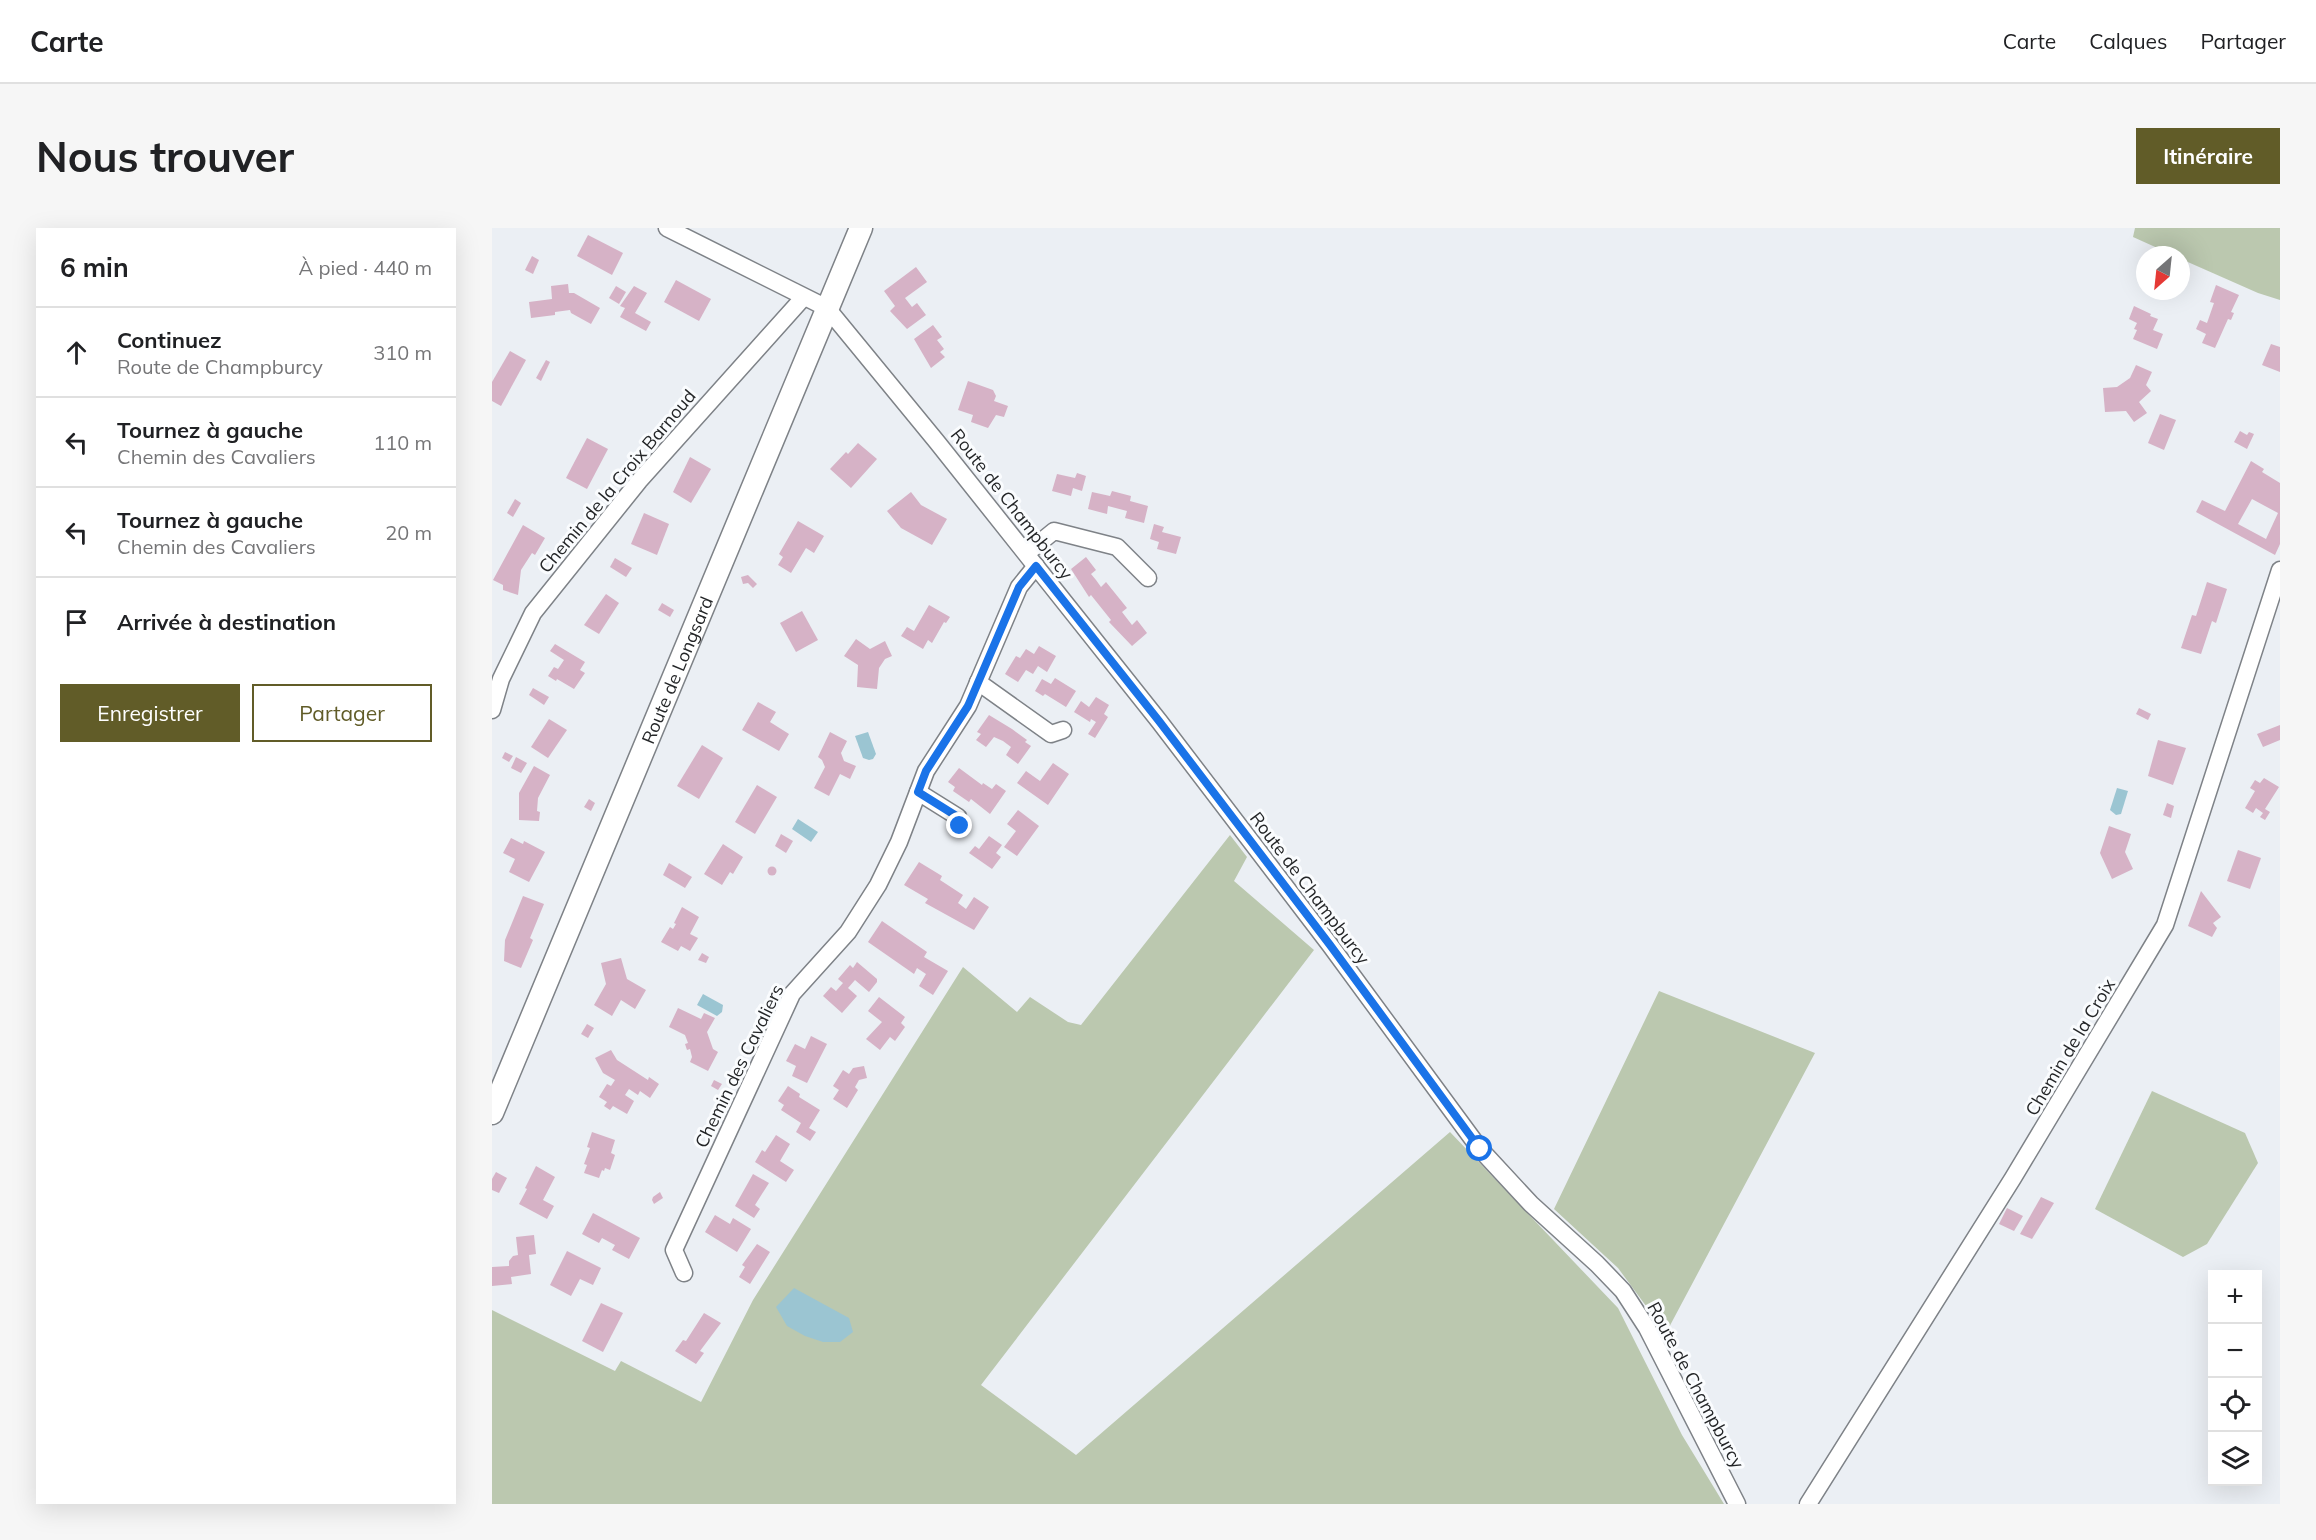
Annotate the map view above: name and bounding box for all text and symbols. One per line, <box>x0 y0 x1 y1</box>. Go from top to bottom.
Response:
text: Carte <box>30 24 104 59</box>
text: Carte <box>2003 28 2056 54</box>
text: Calques <box>2089 28 2167 54</box>
text: Partager <box>2200 28 2286 54</box>
button: Itinéraire <box>2136 128 2280 184</box>
text: Nous trouver <box>36 130 294 183</box>
north arrow <box>2136 246 2190 300</box>
text: 6 min <box>60 251 129 284</box>
text: À pied · 440 m <box>299 255 432 280</box>
text: Continuez <box>117 326 222 354</box>
icon: ahead <box>60 336 93 369</box>
text: 310 m <box>373 340 432 365</box>
text: Route de Champburcy <box>117 354 323 379</box>
street label: Chemin de la Croix Barnoud <box>534 385 700 577</box>
text: Tournez à gauche <box>117 416 303 444</box>
street label: Route de Champburcy <box>946 424 1078 584</box>
icon: left <box>60 426 93 459</box>
text: 110 m <box>373 430 432 455</box>
text: Chemin des Cavaliers <box>117 444 316 469</box>
text: Tournez à gauche <box>117 506 303 534</box>
icon: left <box>60 516 93 549</box>
text: 20 m <box>385 520 432 545</box>
text: Chemin des Cavaliers <box>117 534 316 559</box>
street label: Route de Longsard <box>636 593 718 747</box>
icon: arrive <box>60 606 93 639</box>
text: Arrivée à destination <box>117 608 336 636</box>
button: Enregistrer <box>60 684 240 742</box>
button: Partager <box>252 684 432 742</box>
street label: Route de Champburcy <box>1245 807 1375 969</box>
route end <box>946 812 972 838</box>
street label: Chemin de la Croix <box>2020 974 2120 1120</box>
street label: Chemin des Cavaliers <box>689 981 789 1151</box>
route start <box>1466 1135 1492 1161</box>
map controls <box>2208 1270 2262 1486</box>
button: + <box>2208 1270 2262 1324</box>
street label: Route de Champburcy <box>1642 1298 1750 1473</box>
button: − <box>2208 1324 2262 1378</box>
button: locate <box>2208 1378 2262 1432</box>
button: layers <box>2208 1432 2262 1486</box>

